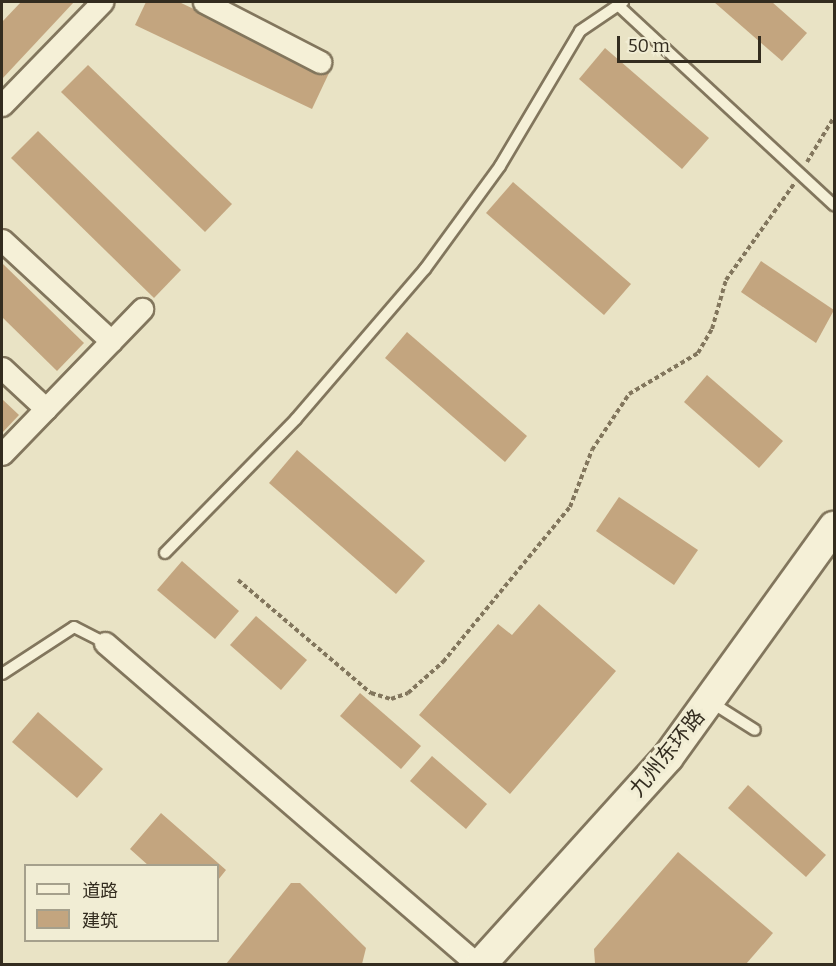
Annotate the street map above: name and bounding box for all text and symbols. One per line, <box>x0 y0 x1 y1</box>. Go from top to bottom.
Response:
scale bar <box>620 24 764 62</box>
text: 50 m <box>628 35 670 57</box>
street label: 九州东环路 <box>624 704 710 802</box>
legend <box>24 864 219 942</box>
text: 道路 <box>82 880 118 902</box>
text: 建筑 <box>82 910 118 932</box>

